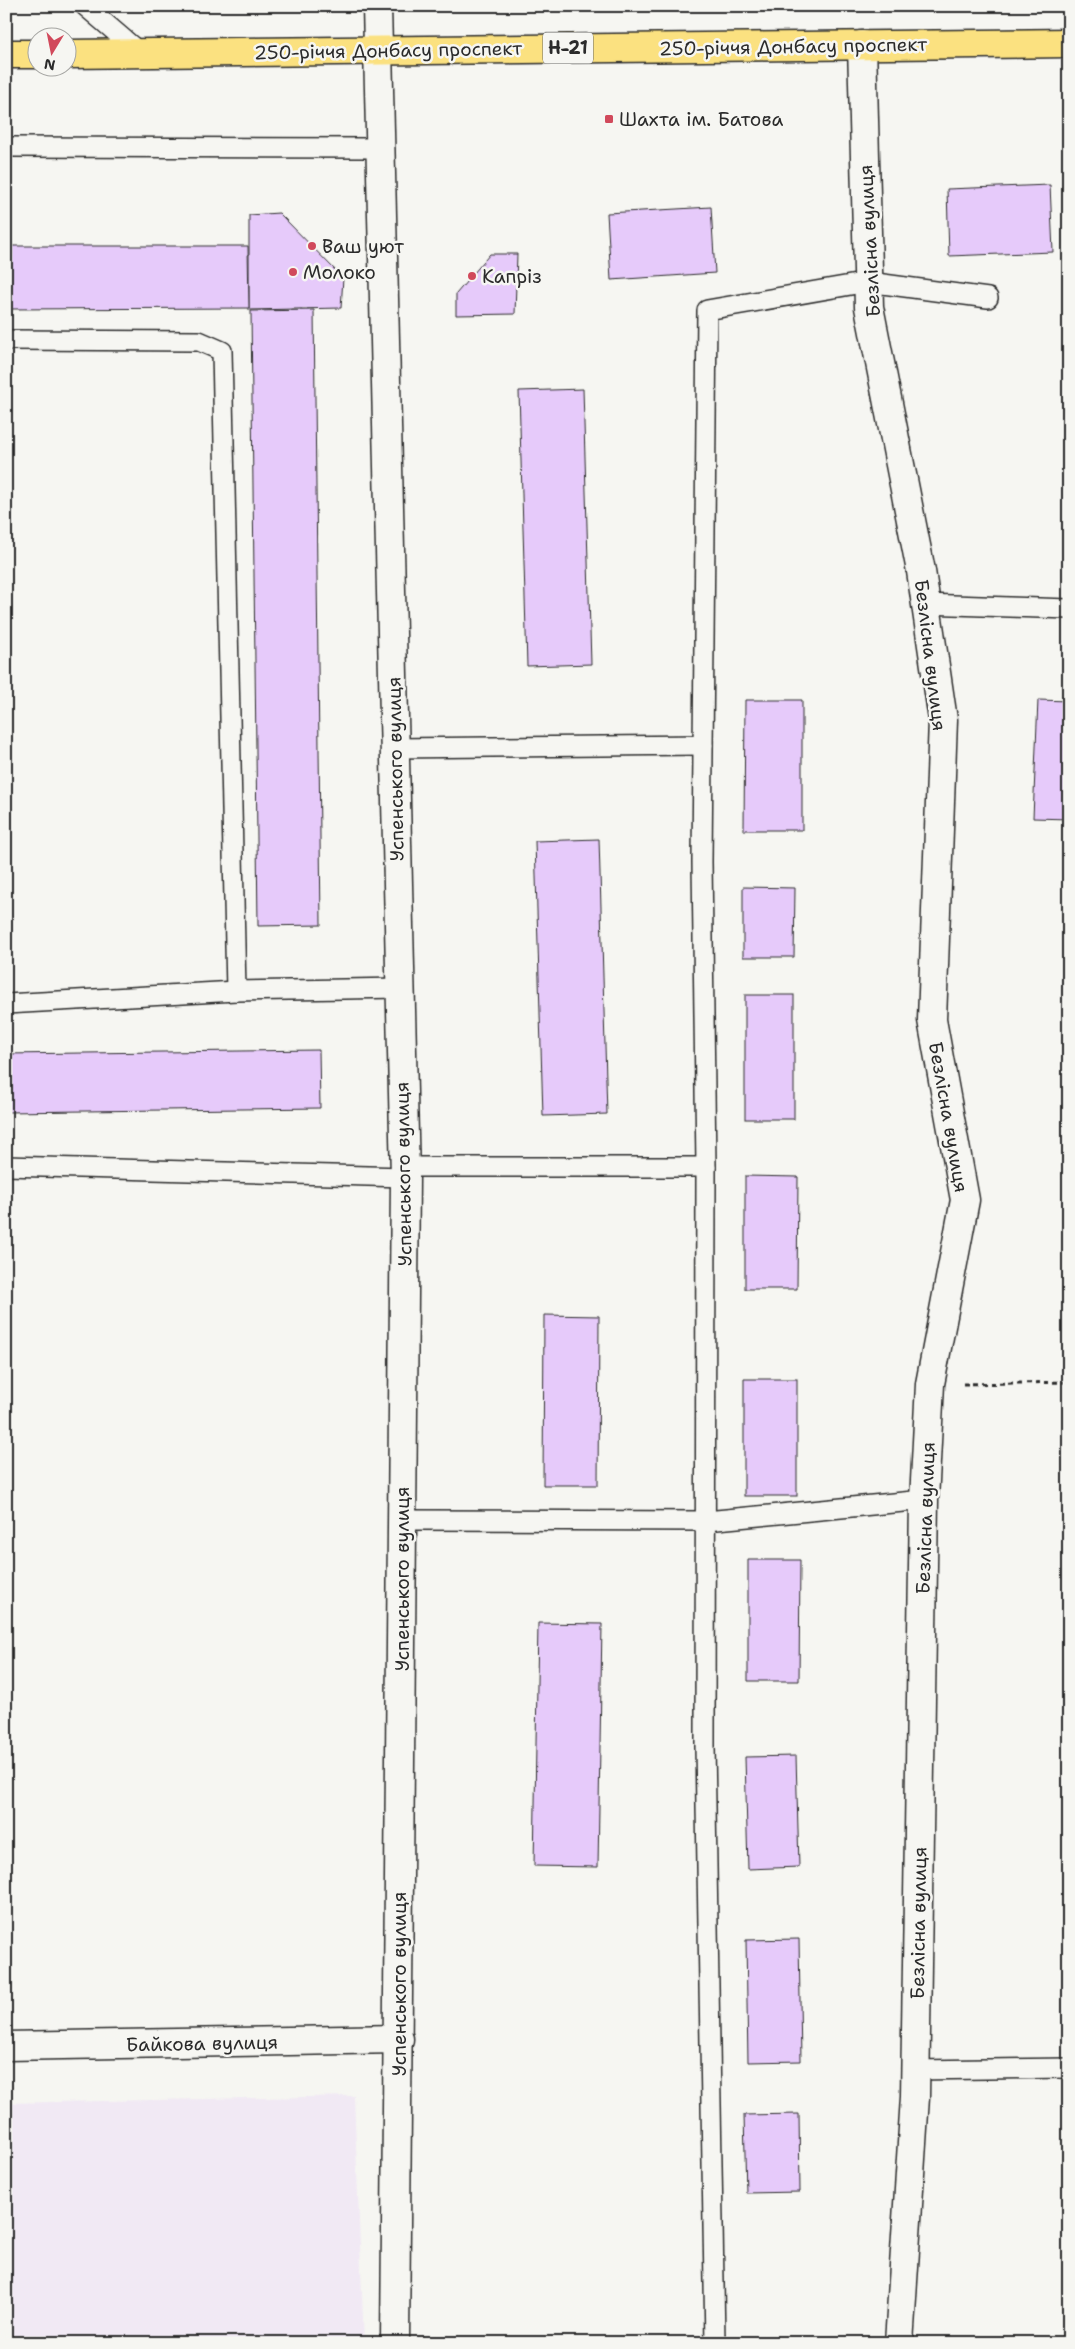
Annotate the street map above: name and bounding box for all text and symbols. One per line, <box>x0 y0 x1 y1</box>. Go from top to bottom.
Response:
north arrow <box>28 28 78 78</box>
road number: Н-21 <box>543 32 593 64</box>
street label: 250-річчя Донбасу проспект <box>659 32 928 61</box>
street label: 250-річчя Донбасу проспект <box>254 36 523 65</box>
text: N <box>43 55 57 75</box>
place label: Шахта ім. Батова <box>619 107 783 132</box>
marker: Шахта ім. Батова <box>603 113 615 125</box>
street label: Безлісна вулиця <box>853 164 886 318</box>
place label: Ваш уют <box>322 234 404 259</box>
marker: Ваш уют <box>306 240 318 252</box>
place label: Молоко <box>303 260 376 285</box>
place label: Капріз <box>482 264 542 289</box>
marker: Молоко <box>287 266 299 278</box>
marker: Капріз <box>466 270 478 282</box>
street label: Безлісна вулиця <box>909 578 952 732</box>
street label: Успенського вулиця <box>381 676 410 862</box>
street label: Безлісна вулиця <box>923 1040 974 1194</box>
street label: Успенського вулиця <box>389 1081 418 1267</box>
street label: Безлісна вулиця <box>910 1441 941 1595</box>
street label: Успенського вулиця <box>390 1487 415 1671</box>
street label: Безлісна вулиця <box>905 1847 932 2000</box>
street label: Успенського вулиця <box>387 1892 412 2076</box>
street label: Байкова вулиця <box>126 2030 278 2057</box>

